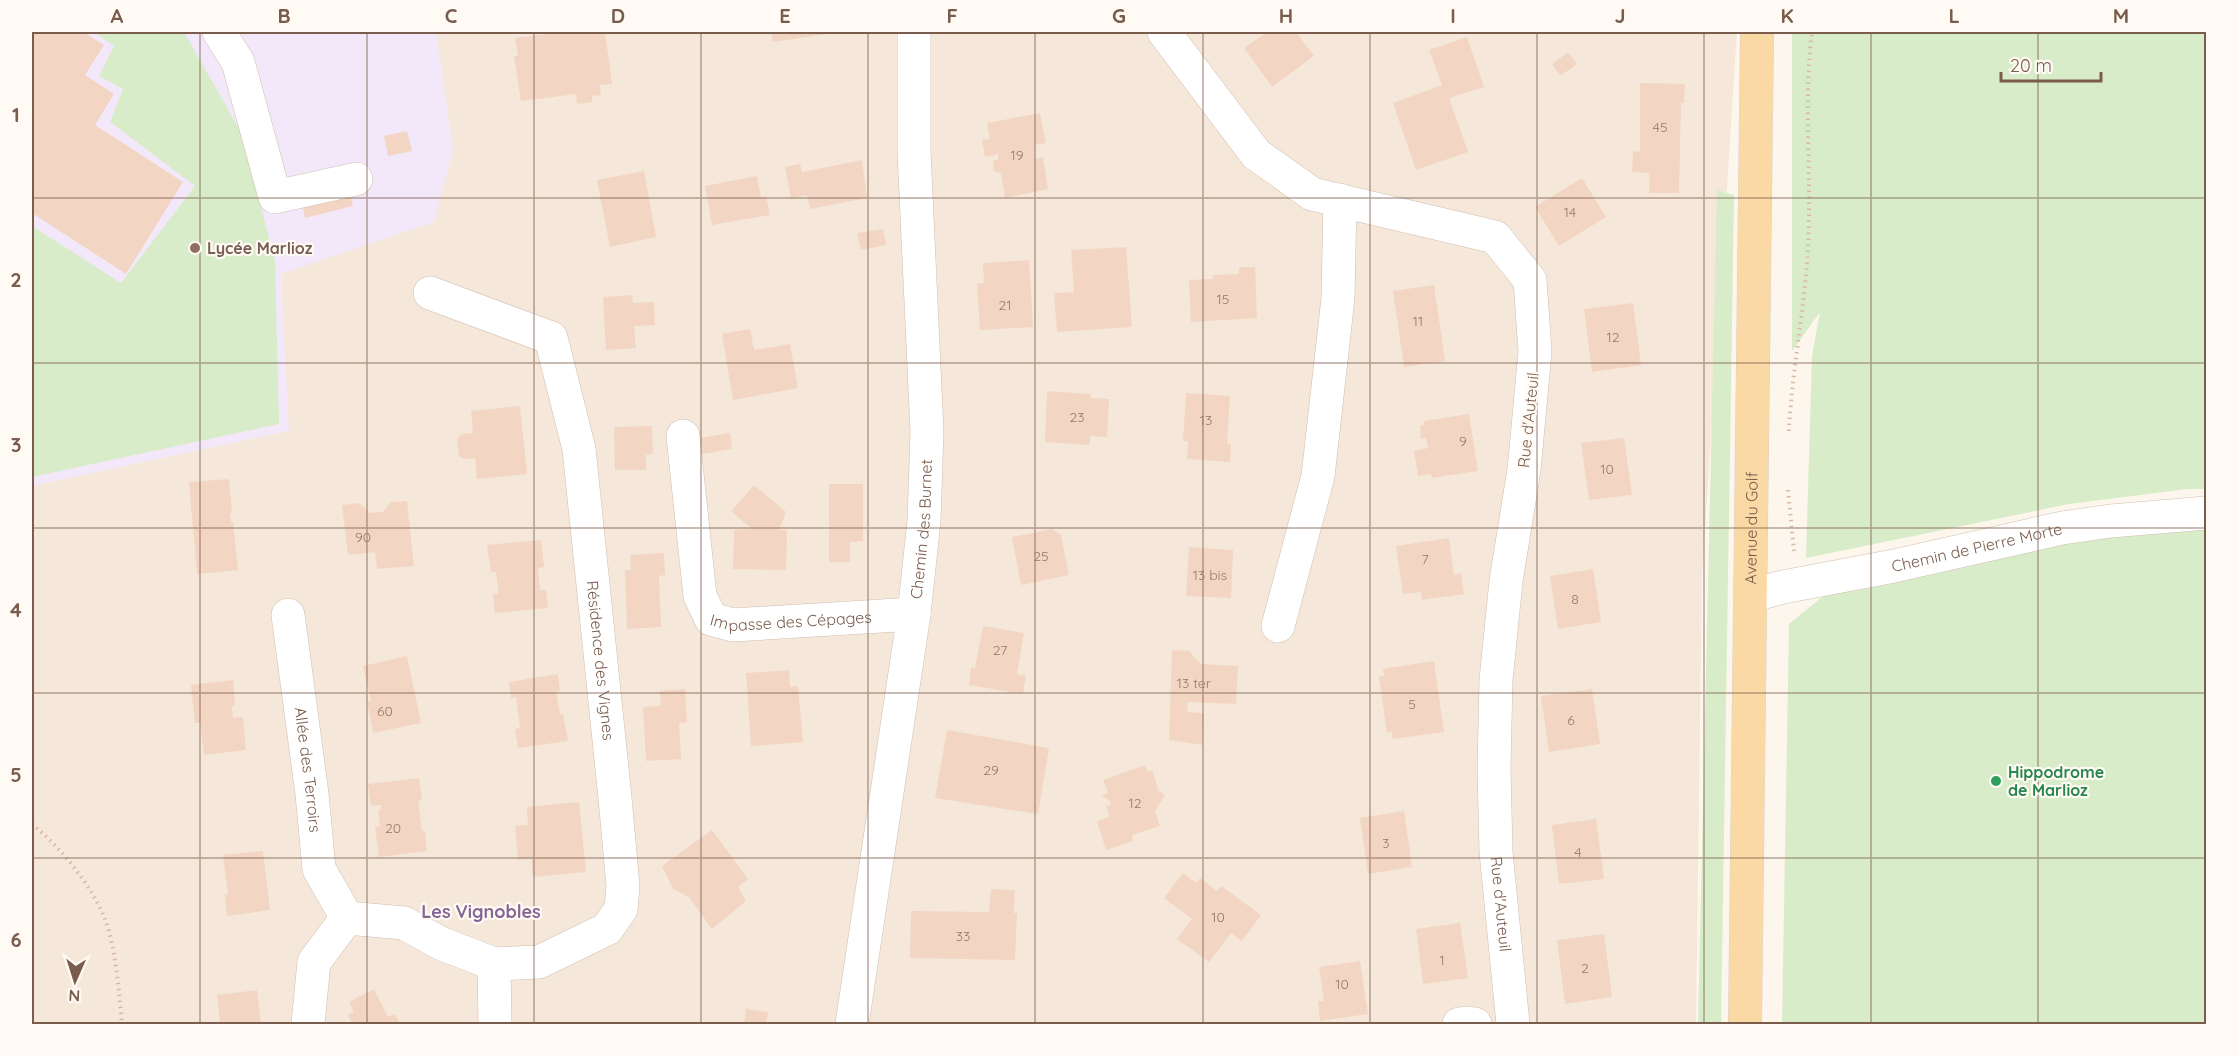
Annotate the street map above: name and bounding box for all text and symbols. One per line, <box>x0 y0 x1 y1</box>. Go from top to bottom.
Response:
text: A <box>111 3 124 28</box>
text: B <box>277 3 291 28</box>
text: C <box>445 3 458 28</box>
text: D <box>611 3 625 28</box>
text: E <box>779 3 791 28</box>
text: F <box>946 3 958 28</box>
text: G <box>1112 3 1126 28</box>
text: H <box>1279 3 1293 28</box>
text: I <box>1450 3 1456 28</box>
text: J <box>1614 3 1626 28</box>
text: K <box>1780 3 1794 28</box>
text: L <box>1948 3 1960 28</box>
text: M <box>2113 3 2129 28</box>
scale bar <box>2001 45 2102 83</box>
text: 20 m <box>2010 54 2052 77</box>
text: 1 <box>12 102 20 127</box>
house number: 45 <box>1652 118 1668 136</box>
house number: 19 <box>1011 146 1024 164</box>
house number: 14 <box>1564 203 1576 221</box>
place label: Lycée Marlioz <box>207 238 313 258</box>
marker: Lycée Marlioz <box>188 241 202 255</box>
text: 2 <box>10 267 22 292</box>
house number: 15 <box>1217 290 1229 308</box>
house number: 21 <box>999 296 1011 314</box>
house number: 11 <box>1413 312 1423 330</box>
house number: 12 <box>1607 328 1620 346</box>
street label: Rue d'Auteuil <box>1513 371 1543 469</box>
house number: 23 <box>1069 408 1085 426</box>
house number: 13 <box>1200 411 1212 429</box>
text: 3 <box>11 432 21 457</box>
house number: 9 <box>1459 432 1467 450</box>
street label: Chemin des Burnet <box>906 459 936 600</box>
house number: 10 <box>1600 460 1614 478</box>
street label: Avenue du Golf <box>1740 471 1762 585</box>
street label: Chemin de Pierre Morte <box>1890 518 2064 576</box>
house number: 90 <box>355 528 371 546</box>
house number: 25 <box>1033 547 1049 565</box>
house number: 7 <box>1421 550 1429 568</box>
house number: 13 bis <box>1193 566 1227 584</box>
street label: Résidence des Vignes <box>583 579 619 741</box>
house number: 8 <box>1571 590 1579 608</box>
text: 4 <box>10 597 22 622</box>
street label: Impasse des Cépages <box>708 607 872 635</box>
house number: 27 <box>993 641 1007 659</box>
house number: 13 ter <box>1177 674 1212 692</box>
house number: 5 <box>1408 695 1416 713</box>
house number: 60 <box>377 702 393 720</box>
street label: Allée des Terroirs <box>290 706 326 833</box>
house number: 6 <box>1567 711 1575 729</box>
house number: 29 <box>983 761 999 779</box>
text: 5 <box>10 762 22 787</box>
place label: Hippodrome de Marlioz <box>2008 762 2104 800</box>
marker: Hippodrome de Marlioz <box>1989 774 2003 788</box>
house number: 12 <box>1129 794 1142 812</box>
house number: 20 <box>385 819 401 837</box>
house number: 3 <box>1382 834 1390 852</box>
house number: 4 <box>1574 843 1582 861</box>
street label: Rue d'Auteuil <box>1486 855 1516 953</box>
district label: Les Vignobles <box>421 900 541 923</box>
house number: 10 <box>1211 908 1225 926</box>
text: 6 <box>10 927 22 952</box>
house number: 33 <box>956 927 970 945</box>
north arrow <box>45 951 105 1011</box>
house number: 1 <box>1439 951 1445 969</box>
house number: 2 <box>1581 959 1589 977</box>
house number: 10 <box>1335 975 1349 993</box>
text: N <box>68 986 81 1006</box>

